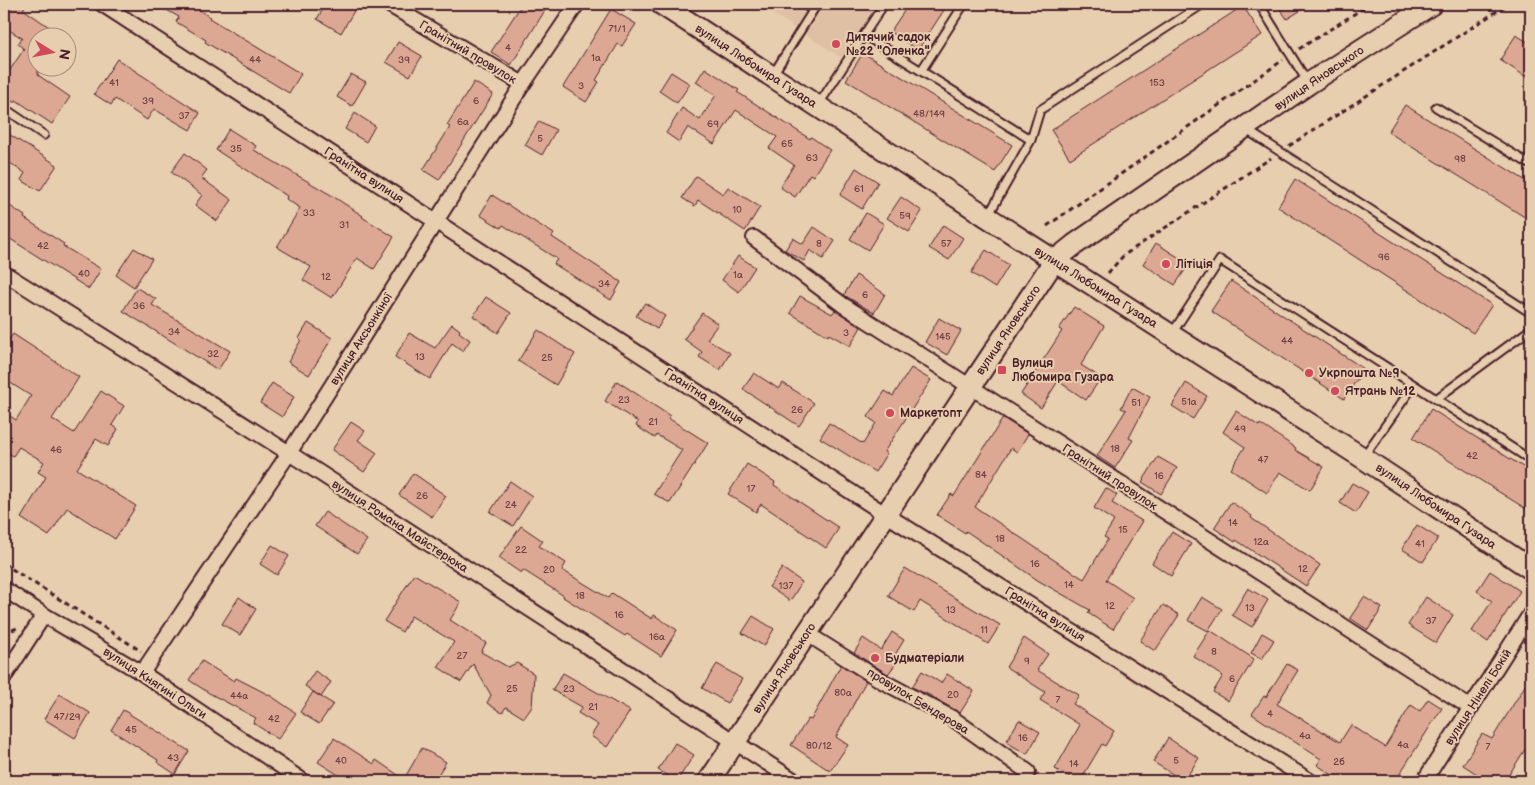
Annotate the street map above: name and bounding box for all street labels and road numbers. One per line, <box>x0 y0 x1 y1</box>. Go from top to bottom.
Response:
street label: Гранітний провулок <box>416 18 520 88</box>
street label: вулиця Любомира Гузара <box>692 21 819 111</box>
street label: вулиця Яновського <box>1272 43 1367 114</box>
street label: Гранітна вулиця <box>321 144 407 207</box>
street label: вулиця Любомира Гузара <box>1031 243 1160 331</box>
street label: вулиця Яновського <box>973 283 1044 378</box>
street label: вулиця Аксьонкіної <box>327 289 396 388</box>
street label: Гранітна вулиця <box>661 365 747 428</box>
street label: Гранітний провулок <box>1059 441 1161 514</box>
street label: вулиця Любомира Гузара <box>1373 460 1499 552</box>
street label: вулиця Романа Майстерюка <box>329 477 471 576</box>
street label: Гранітна вулиця <box>1002 584 1088 645</box>
street label: вулиця Яновського <box>750 620 819 716</box>
street label: вулиця Княгині Ольги <box>100 644 209 723</box>
street label: вулиця Нінелі Бокій <box>1442 646 1515 748</box>
street label: провулок Бендерова <box>864 665 972 738</box>

